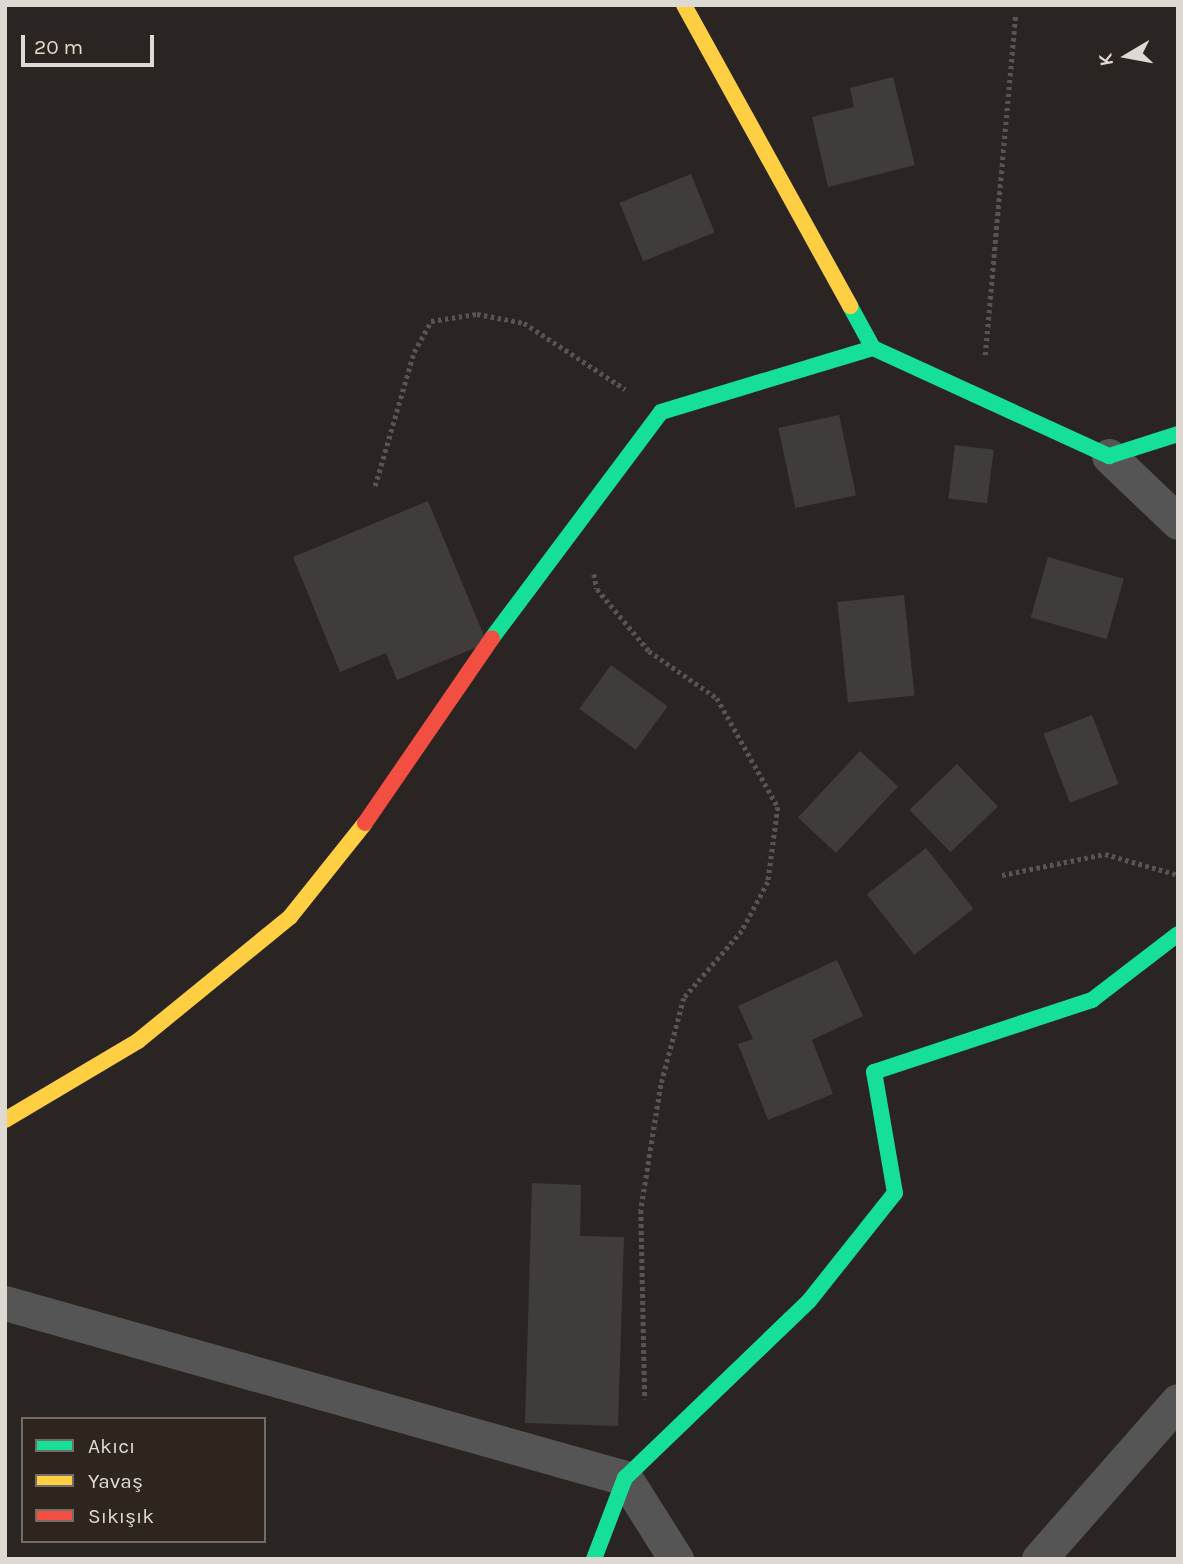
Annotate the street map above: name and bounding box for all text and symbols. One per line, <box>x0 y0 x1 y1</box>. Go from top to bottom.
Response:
scale bar <box>24 21 158 65</box>
north arrow <box>1092 21 1162 91</box>
text: 20 m <box>34 35 83 59</box>
text: K <box>1094 52 1118 68</box>
legend <box>21 1417 266 1543</box>
text: Akıcı <box>88 1434 135 1458</box>
text: Yavaş <box>88 1469 143 1493</box>
text: Sıkışık <box>88 1504 154 1528</box>

